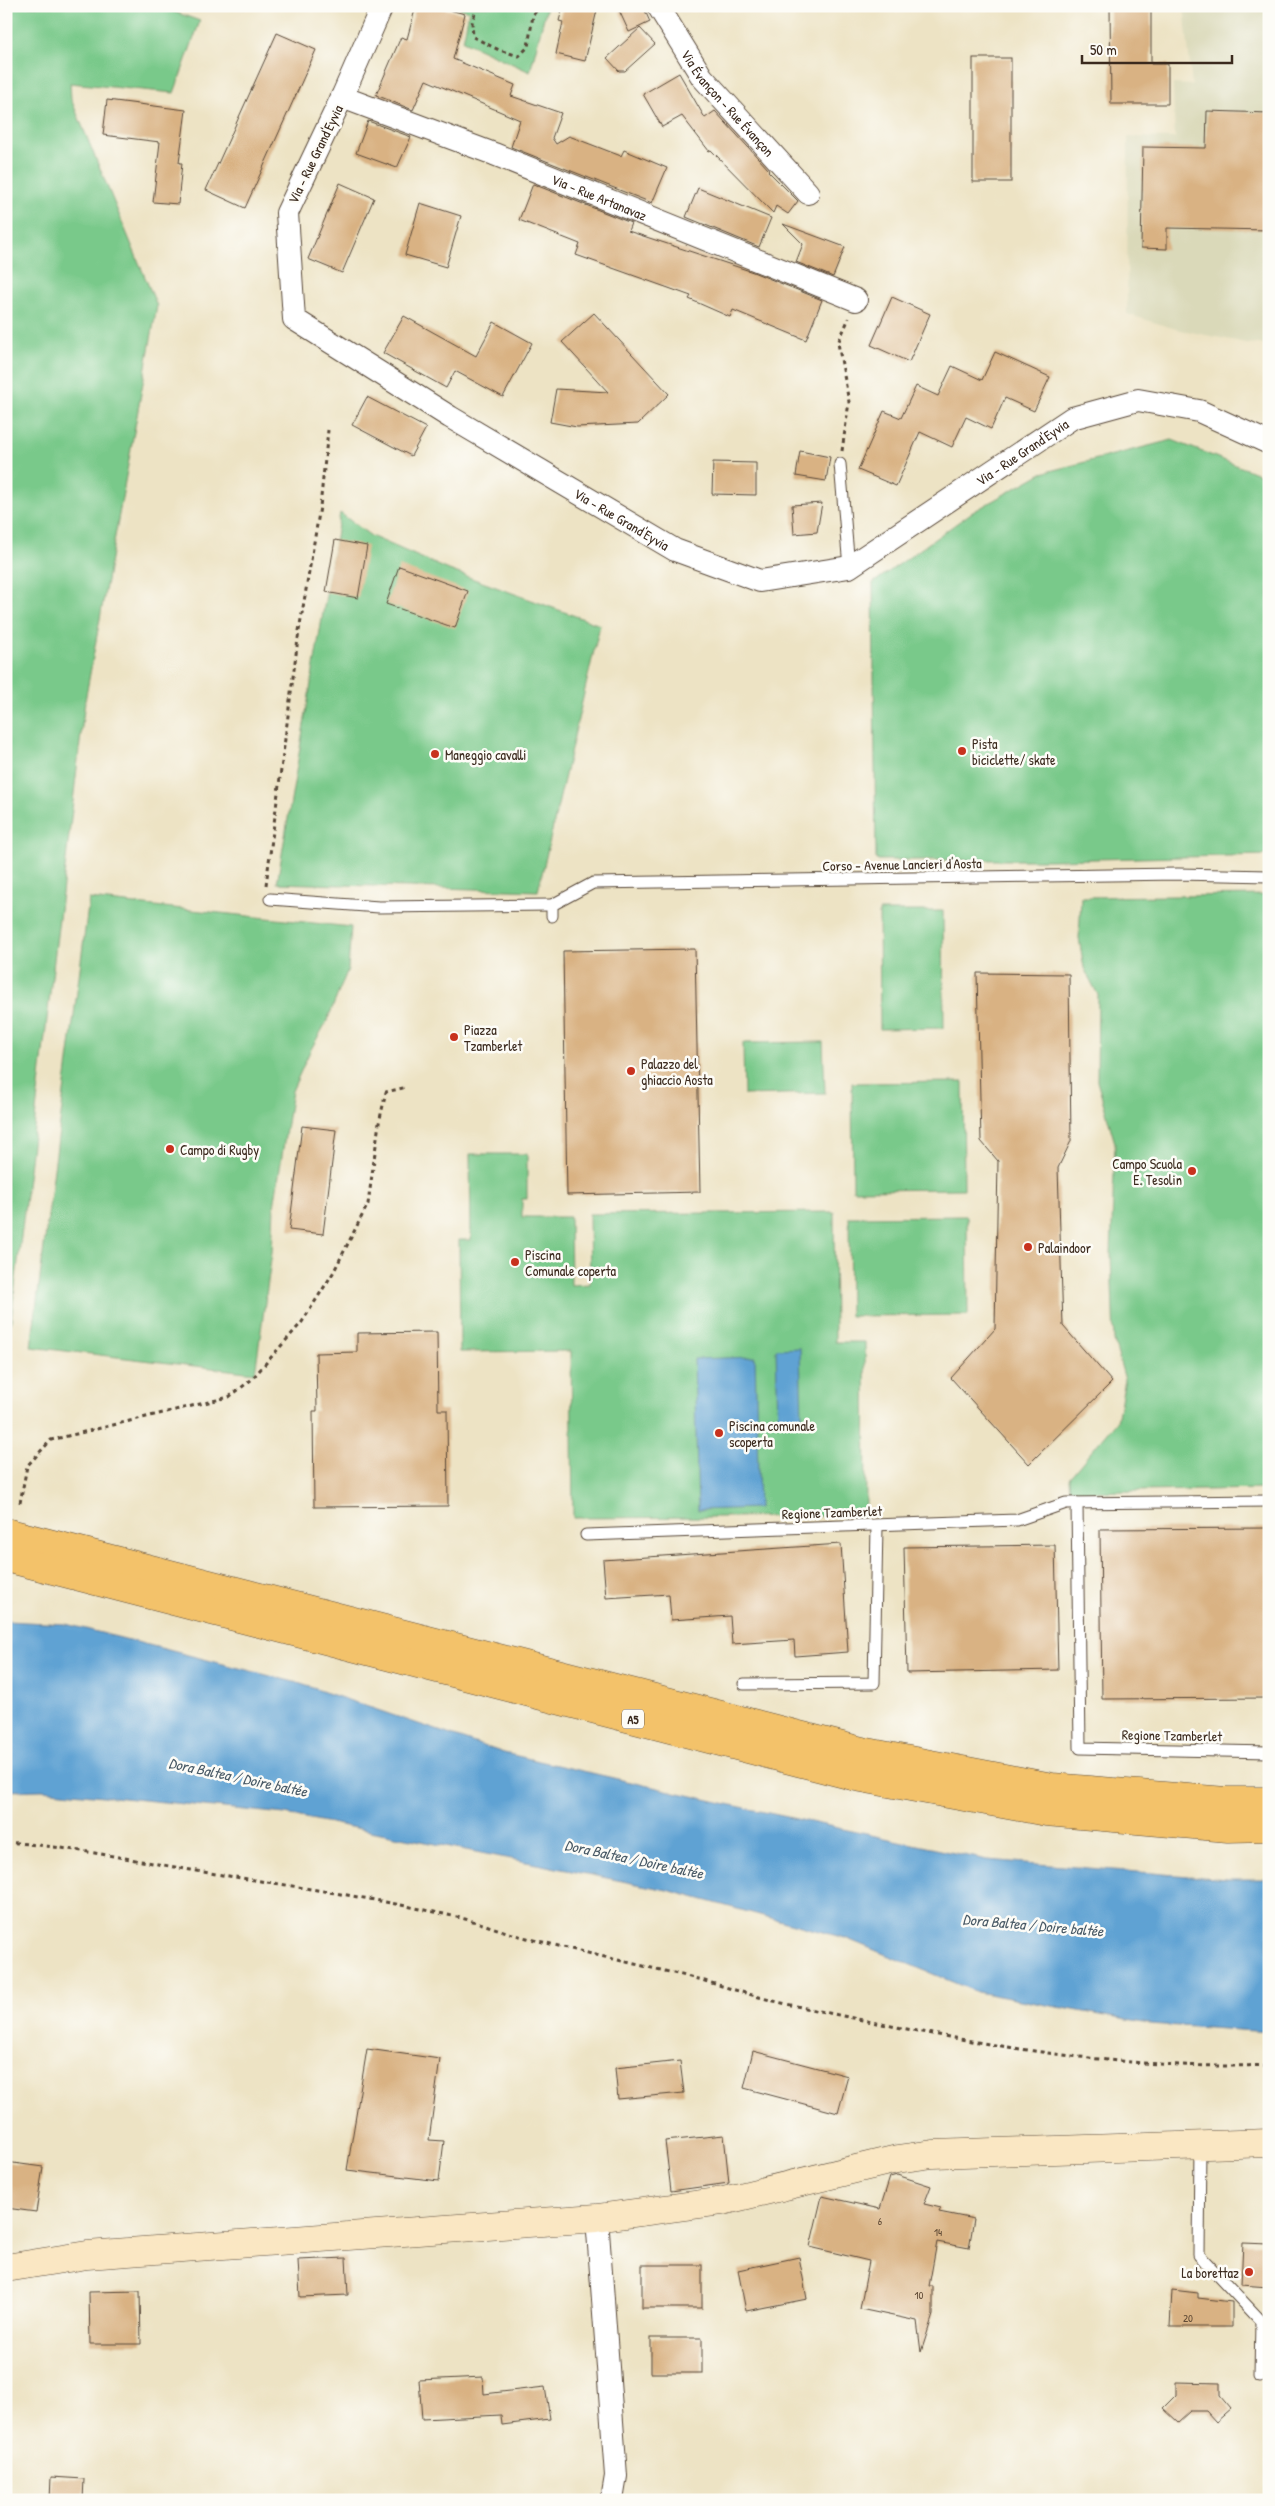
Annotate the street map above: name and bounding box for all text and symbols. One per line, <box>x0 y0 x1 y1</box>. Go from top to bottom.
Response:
scale bar <box>1082 32 1232 64</box>
text: 50 m <box>1090 39 1117 60</box>
street label: Via Évançon - Rue Évançon <box>678 46 779 160</box>
street label: Via - Rue Grand'Eyvia <box>283 101 348 207</box>
street label: Via - Rue Artanavaz <box>549 169 650 224</box>
street label: Via - Rue Grand'Eyvia <box>972 413 1072 489</box>
street label: Via - Rue Grand'Eyvia <box>571 483 674 554</box>
place label: Pista biciclette/ skate <box>972 734 1056 769</box>
place label: Maneggio cavalli <box>445 745 526 765</box>
marker: Pista biciclette/ skate <box>956 745 968 757</box>
marker: Maneggio cavalli <box>429 748 441 760</box>
street label: Corso - Avenue Lancieri d'Aosta <box>822 853 982 875</box>
place label: Piazza Tzamberlet <box>464 1020 523 1055</box>
marker: Piazza Tzamberlet <box>448 1031 460 1043</box>
place label: Palazzo del ghiaccio Aosta <box>641 1054 713 1090</box>
marker: Palazzo del ghiaccio Aosta <box>625 1065 637 1077</box>
place label: Campo di Rugby <box>180 1140 259 1160</box>
marker: Campo di Rugby <box>164 1143 176 1155</box>
place label: Campo Scuola E. Tesolin <box>1112 1154 1182 1189</box>
marker: Campo Scuola E. Tesolin <box>1186 1165 1198 1177</box>
place label: Palaindoor <box>1038 1238 1092 1257</box>
marker: Palaindoor <box>1022 1241 1034 1253</box>
place label: Piscina Comunale coperta <box>525 1245 617 1281</box>
marker: Piscina Comunale coperta <box>509 1256 521 1268</box>
place label: Piscina comunale scoperta <box>729 1416 816 1452</box>
marker: Piscina comunale scoperta <box>713 1427 725 1439</box>
street label: Regione Tzamberlet <box>781 1501 883 1524</box>
road number: A5 <box>622 1710 644 1728</box>
street label: Regione Tzamberlet <box>1122 1725 1223 1746</box>
water label: Dora Baltea / Doire baltée <box>167 1752 310 1802</box>
water label: Dora Baltea / Doire baltée <box>563 1834 706 1884</box>
water label: Dora Baltea / Doire baltée <box>962 1908 1105 1942</box>
house number: 6 <box>878 2214 883 2228</box>
house number: 14 <box>934 2225 942 2239</box>
place label: La borettaz <box>1182 2263 1239 2282</box>
marker: La borettaz <box>1243 2266 1255 2278</box>
house number: 10 <box>915 2288 924 2302</box>
house number: 20 <box>1183 2311 1193 2325</box>

